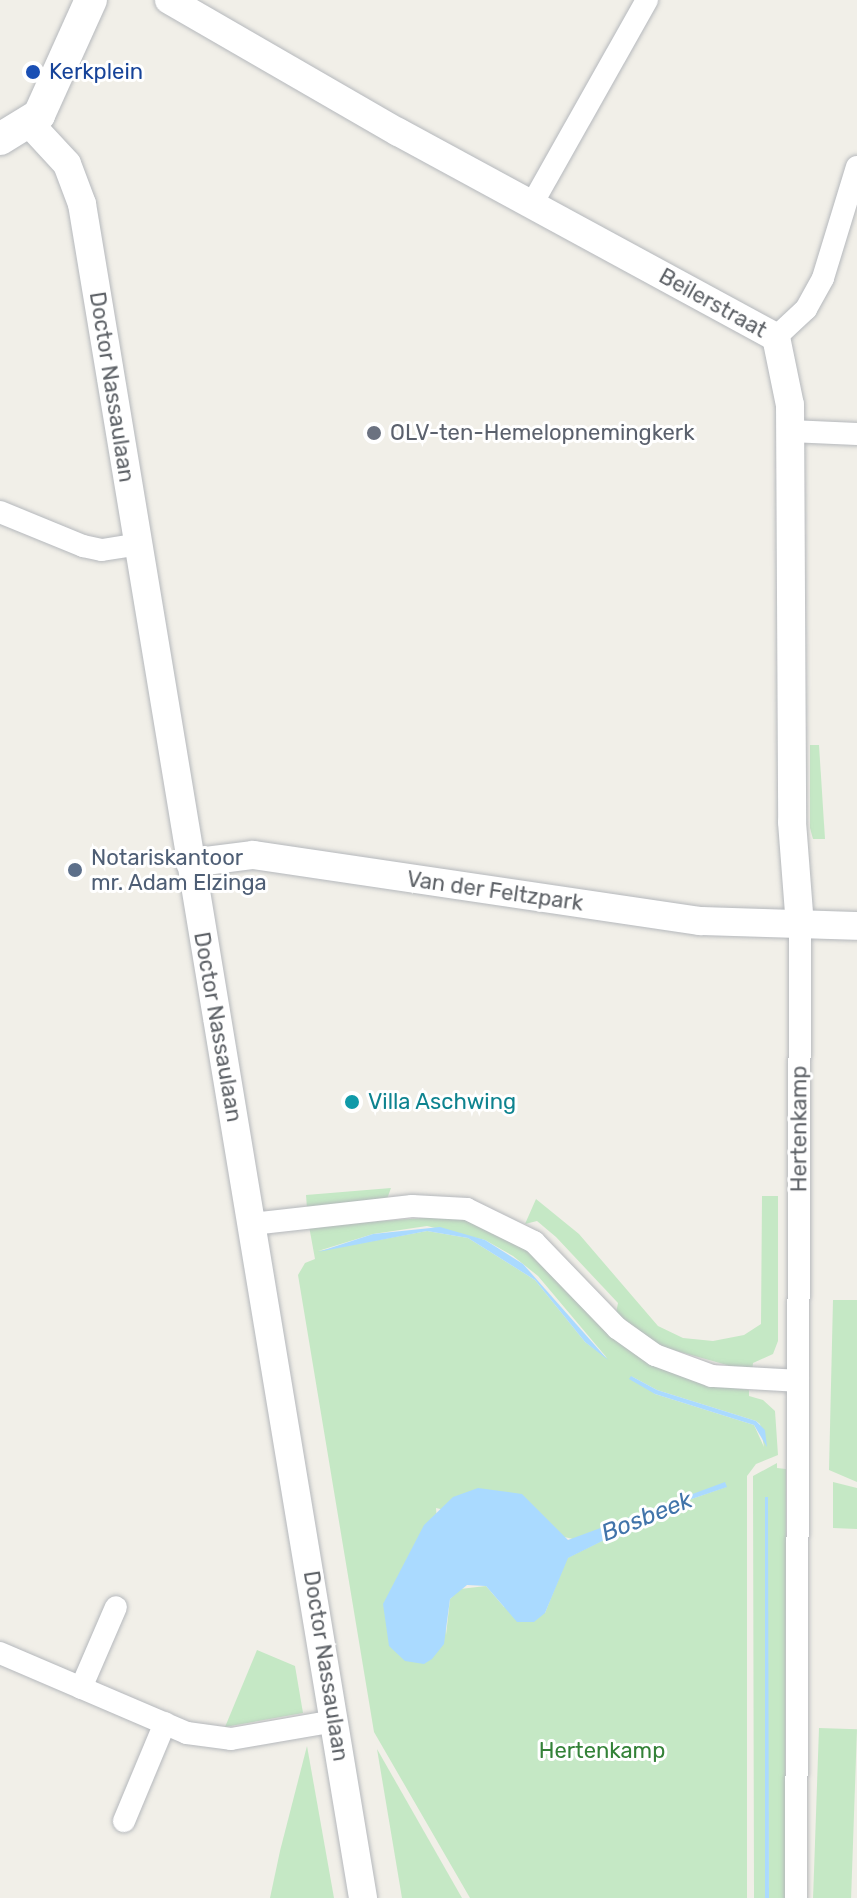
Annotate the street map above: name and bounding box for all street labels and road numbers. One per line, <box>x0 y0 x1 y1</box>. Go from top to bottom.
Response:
street label: Beilerstraat <box>655 263 771 343</box>
street label: Doctor Nassaulaan <box>84 290 140 484</box>
street label: Van der Feltzpark <box>405 866 585 916</box>
street label: Doctor Nassaulaan <box>188 930 248 1124</box>
street label: Hertenkamp <box>786 1066 812 1192</box>
street label: Doctor Nassaulaan <box>298 1569 354 1763</box>

